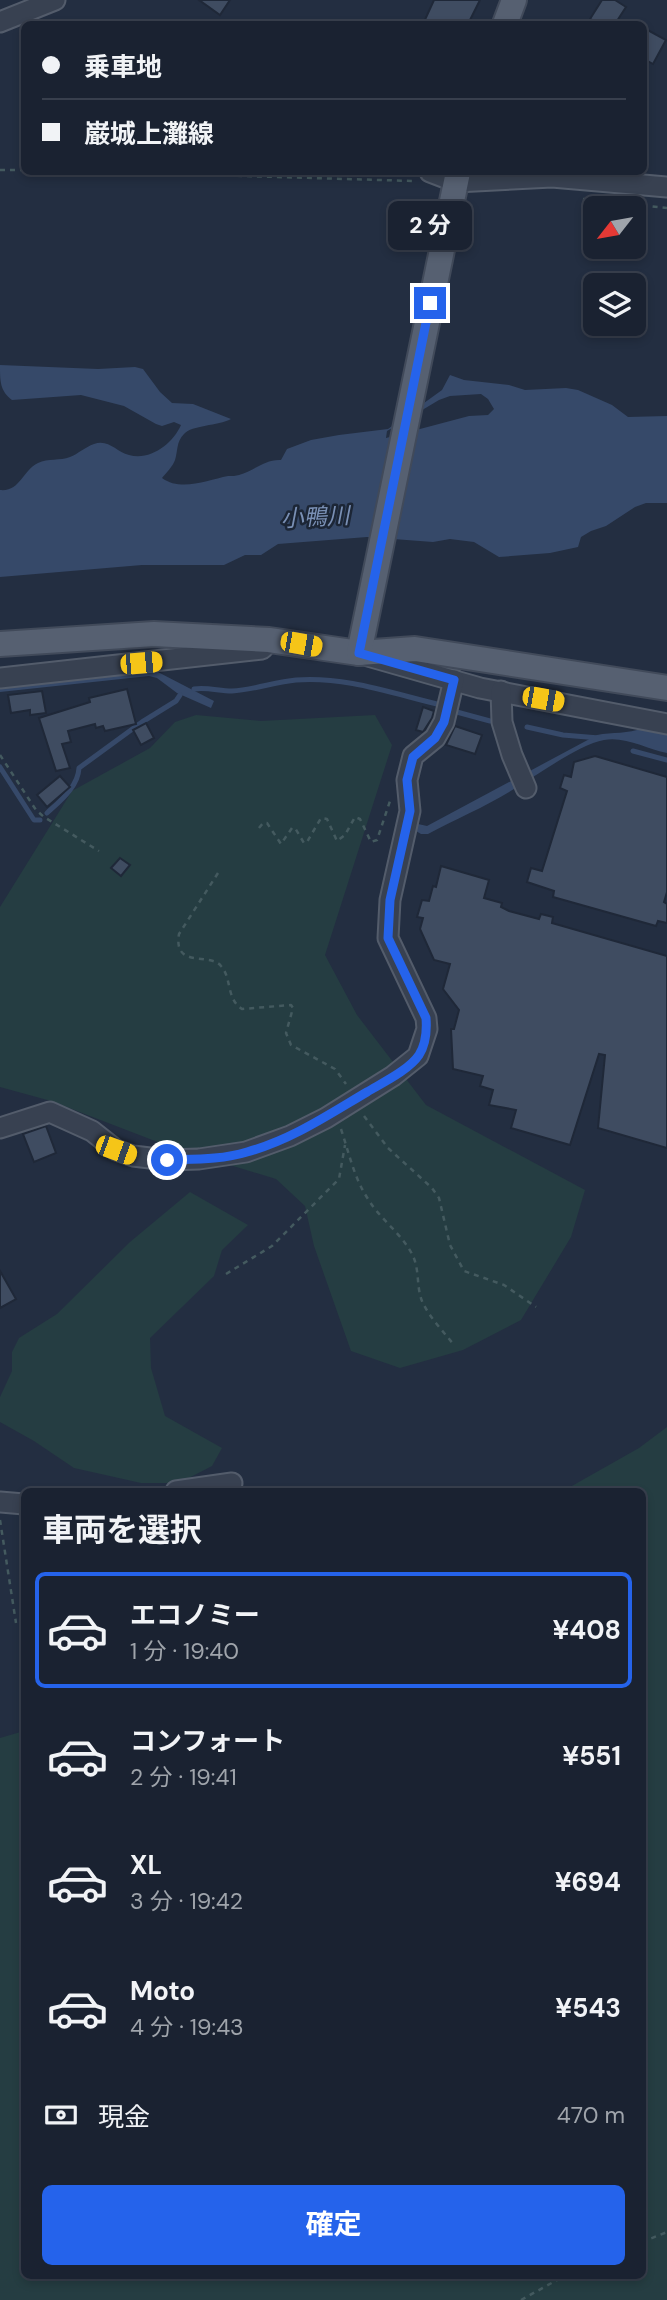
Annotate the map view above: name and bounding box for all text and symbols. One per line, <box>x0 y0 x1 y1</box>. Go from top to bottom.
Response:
text: 乗車地 <box>84 50 162 84</box>
text: 巌城上灘線 <box>84 117 214 151</box>
north arrow <box>583 196 646 259</box>
map controls <box>583 196 646 336</box>
callout: 2 分 <box>388 202 472 250</box>
text: 2 分 <box>409 210 451 240</box>
button: layers <box>583 273 646 336</box>
route end <box>414 287 446 319</box>
water label: 小鴨川 <box>280 500 353 534</box>
car <box>279 630 324 658</box>
car <box>120 651 163 675</box>
car <box>521 685 566 713</box>
car <box>93 1133 140 1167</box>
route start <box>151 1144 183 1176</box>
text: 車両を選択 <box>42 1509 202 1551</box>
text: エコノミー <box>130 1598 260 1632</box>
icon: car <box>46 1599 109 1662</box>
text: ¥408 <box>552 1613 621 1647</box>
text: 1 分 · 19:40 <box>130 1636 239 1666</box>
text: コンフォート <box>130 1724 285 1758</box>
icon: car <box>46 1725 109 1788</box>
text: ¥551 <box>562 1739 621 1773</box>
text: 2 分 · 19:41 <box>130 1762 237 1792</box>
text: XL <box>130 1848 162 1882</box>
icon: car <box>46 1851 109 1914</box>
text: ¥694 <box>555 1865 621 1899</box>
text: 3 分 · 19:42 <box>130 1886 243 1916</box>
text: Moto <box>130 1974 195 2008</box>
icon: car <box>46 1977 109 2040</box>
text: ¥543 <box>555 1991 621 2025</box>
text: 4 分 · 19:43 <box>130 2012 244 2042</box>
icon: cash <box>42 2096 80 2134</box>
text: 現金 <box>98 2100 150 2134</box>
text: 470 m <box>557 2100 625 2130</box>
button: 確定 <box>42 2185 625 2265</box>

